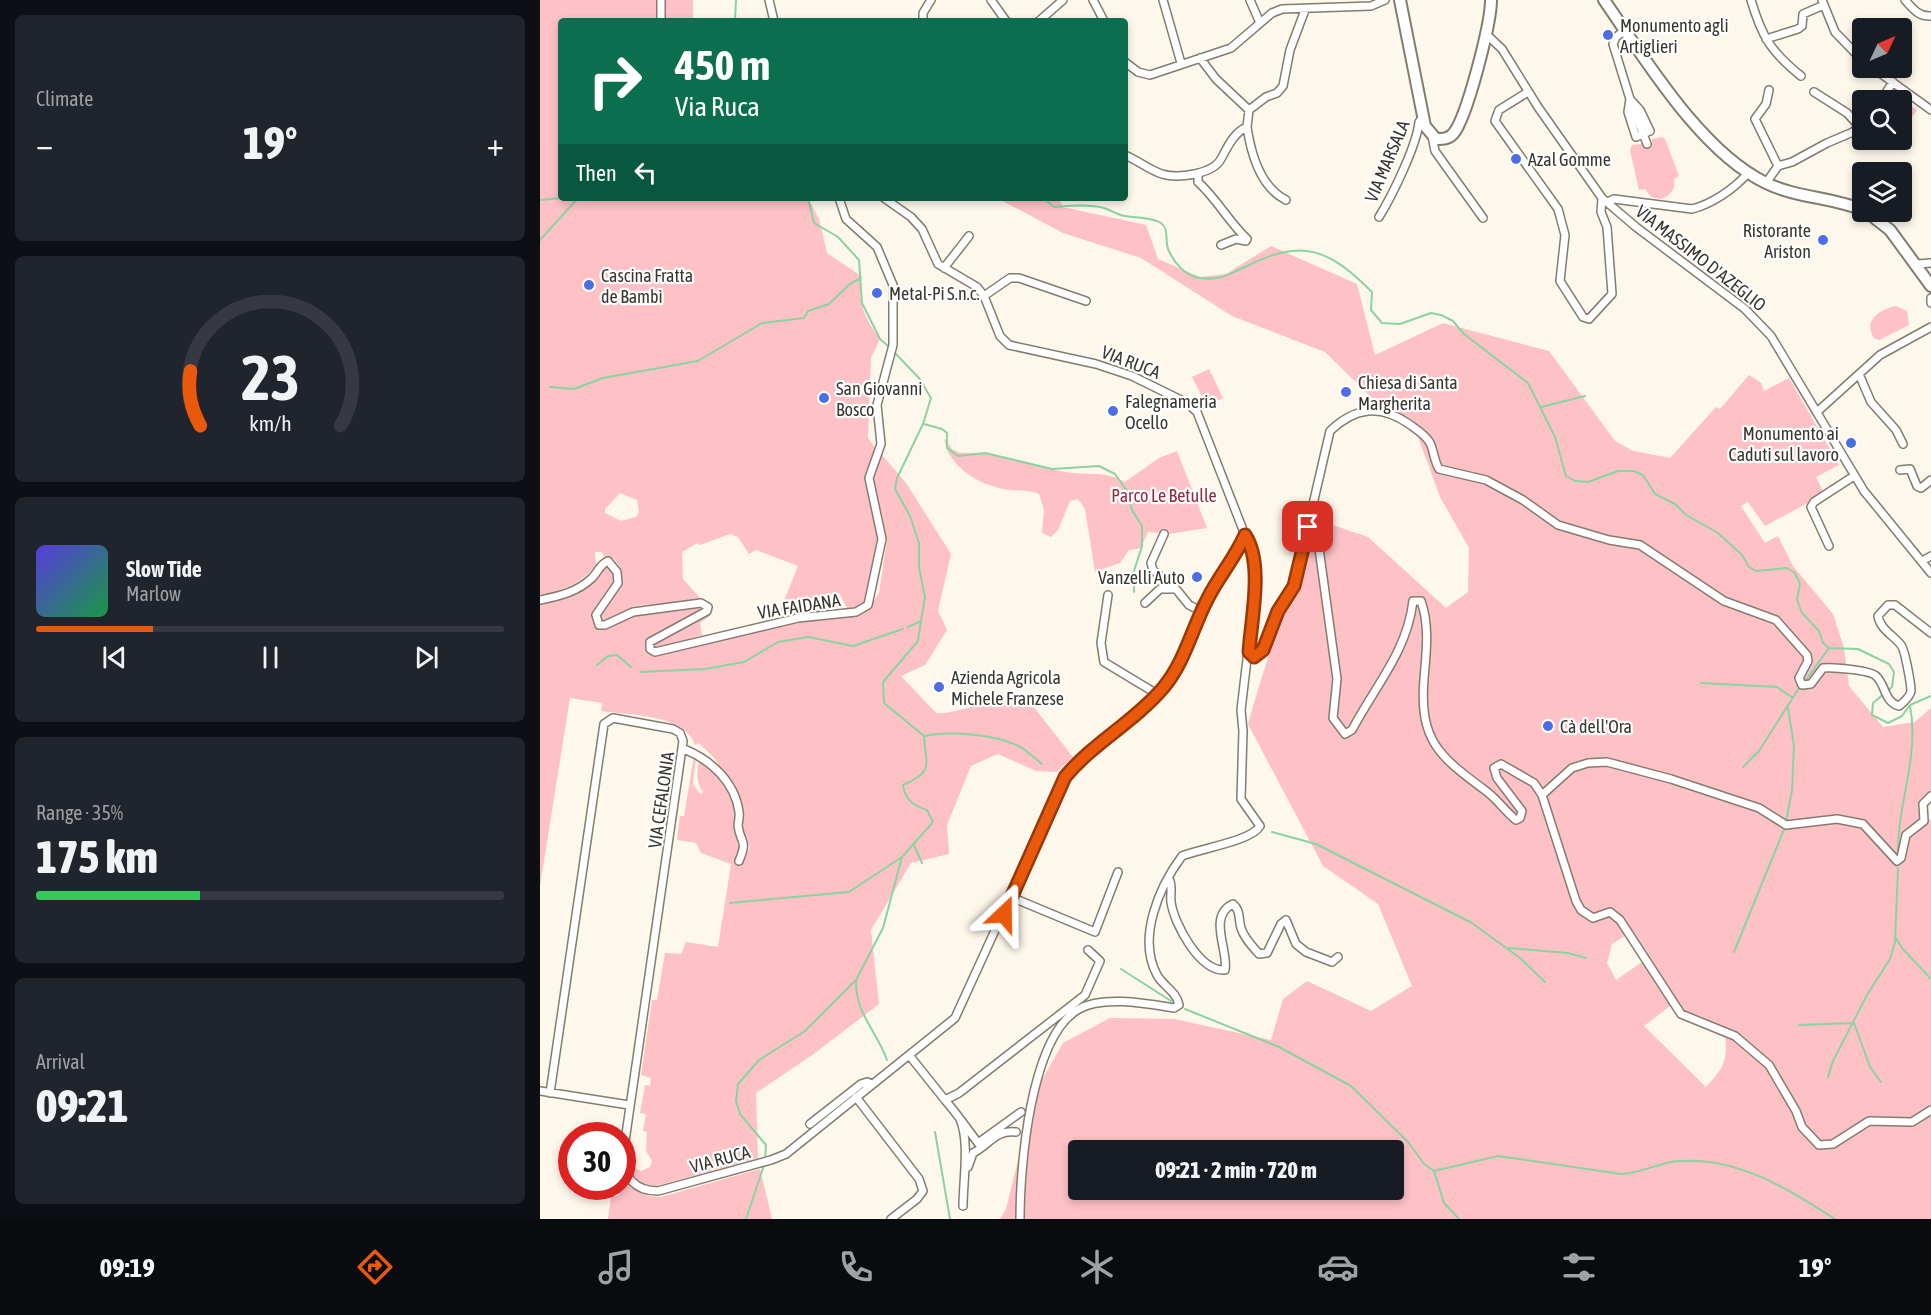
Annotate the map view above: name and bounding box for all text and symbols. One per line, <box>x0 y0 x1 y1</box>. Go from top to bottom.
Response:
place label: Monumento agli Artiglieri <box>1620 15 1729 57</box>
north arrow <box>1852 18 1912 78</box>
map controls <box>1852 18 1912 222</box>
marker: Monumento agli Artiglieri <box>1601 28 1615 42</box>
text: 450 m <box>675 41 770 89</box>
icon: right <box>576 42 654 120</box>
text: Climate <box>36 87 93 110</box>
button: search <box>1852 90 1912 150</box>
text: Via Ruca <box>675 91 760 122</box>
text: 19° <box>243 117 297 169</box>
street label: VIA MARSALA <box>1360 117 1414 205</box>
text: − <box>36 125 53 163</box>
text: + <box>487 125 504 163</box>
place label: Azal Gomme <box>1528 149 1611 170</box>
marker: Azal Gomme <box>1509 152 1523 166</box>
icon: left <box>629 156 662 189</box>
text: Then <box>576 160 617 186</box>
button: layers <box>1852 162 1912 222</box>
street label: VIA MASSIMO D'AZEGLIO <box>1632 201 1770 315</box>
place label: Ristorante Ariston <box>1743 220 1811 262</box>
marker: Ristorante Ariston <box>1816 233 1830 247</box>
place label: Cascina Fratta de Bambì <box>601 265 693 307</box>
marker: Cascina Fratta de Bambì <box>582 278 596 292</box>
place label: Metal-Pi S.n.c. <box>889 283 980 304</box>
marker: Metal-Pi S.n.c. <box>870 286 884 300</box>
street label: VIA RUCA <box>1099 341 1164 383</box>
text: 23 <box>241 342 299 413</box>
place label: Chiesa di Santa Margherita <box>1358 372 1458 414</box>
place label: San Giovanni Bosco <box>836 378 922 420</box>
marker: Chiesa di Santa Margherita <box>1339 385 1353 399</box>
marker: San Giovanni Bosco <box>817 391 831 405</box>
place label: Falegnameria Ocello <box>1125 391 1217 433</box>
marker: Falegnameria Ocello <box>1106 404 1120 418</box>
text: km/h <box>249 411 291 436</box>
place label: Monumento ai Caduti sul lavoro <box>1729 423 1839 465</box>
marker: Monumento ai Caduti sul lavoro <box>1844 436 1858 450</box>
park label: Parco Le Betulle <box>1111 485 1217 506</box>
pin <box>1282 501 1333 552</box>
icon: arrive <box>1291 510 1324 543</box>
text: Slow Tide <box>126 556 202 582</box>
place label: Vanzelli Auto <box>1098 567 1185 588</box>
marker: Vanzelli Auto <box>1190 570 1204 584</box>
text: Marlow <box>126 582 181 605</box>
street label: VIA FAIDANA <box>756 589 842 623</box>
icon: previous <box>98 641 131 674</box>
icon: pause <box>254 641 287 674</box>
icon: next <box>410 641 443 674</box>
place label: Azienda Agricola Michele Franzese <box>951 667 1064 709</box>
marker: Azienda Agricola Michele Franzese <box>932 680 946 694</box>
place label: Cà dell'Ora <box>1560 716 1632 737</box>
marker: Cà dell'Ora <box>1541 719 1555 733</box>
street label: VIA CEFALONIA <box>644 750 678 850</box>
text: Range · 35% <box>36 801 123 824</box>
text: 175 km <box>36 831 158 883</box>
position arrow <box>972 882 1036 946</box>
text: Arrival <box>36 1050 85 1073</box>
text: 09:21 <box>36 1080 129 1132</box>
speed limit sign: 30 <box>558 1122 636 1200</box>
street label: VIA RUCA <box>688 1141 752 1177</box>
text: 09:21 · 2 min · 720 m <box>1155 1157 1317 1183</box>
icon: directions <box>354 1246 396 1288</box>
icon: music <box>595 1246 637 1288</box>
icon: phone <box>835 1246 877 1288</box>
icon: climate <box>1076 1246 1118 1288</box>
icon: car <box>1317 1246 1359 1288</box>
icon: filters <box>1558 1246 1600 1288</box>
text: 09:19 <box>99 1252 155 1283</box>
text: 19° <box>1799 1252 1832 1283</box>

